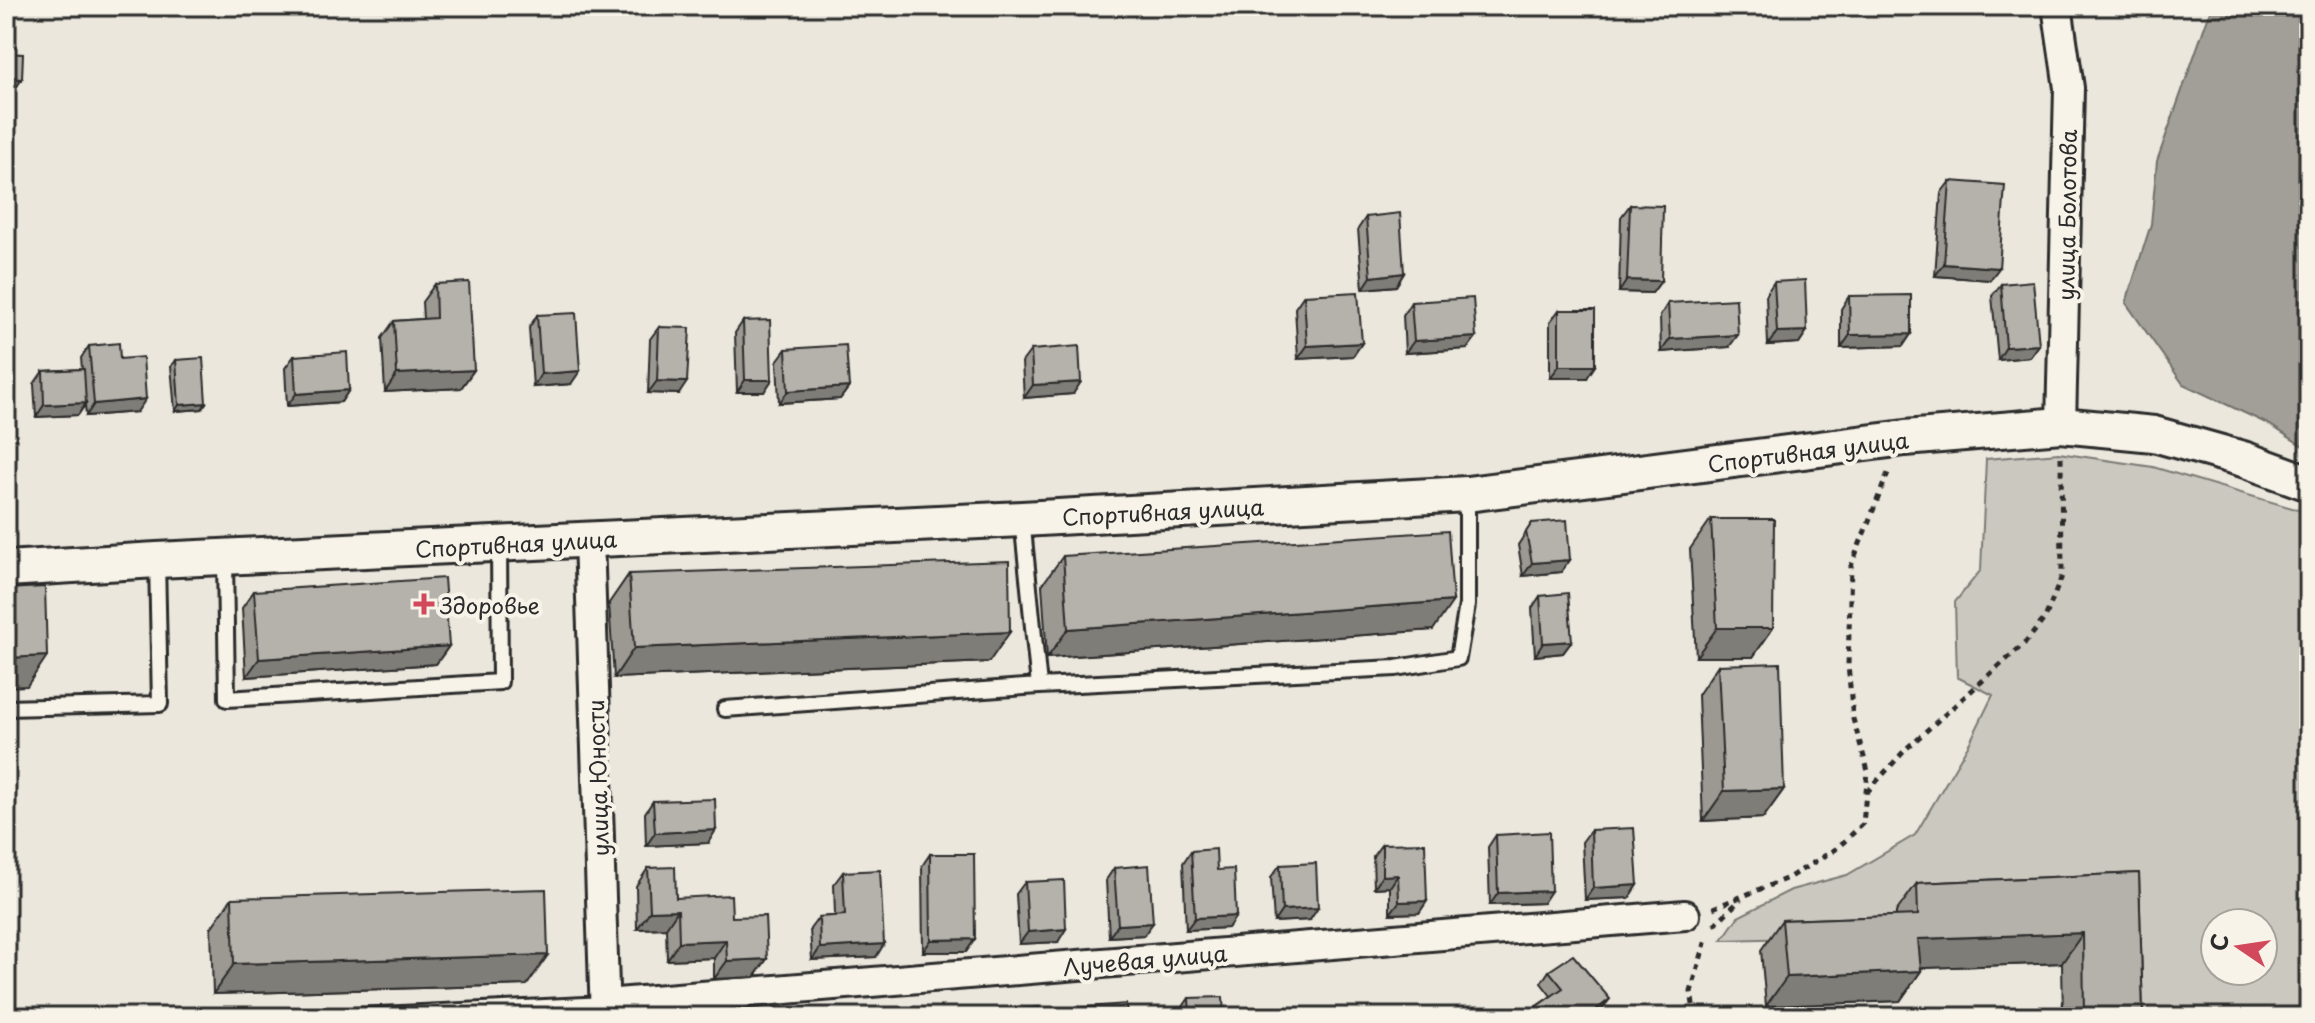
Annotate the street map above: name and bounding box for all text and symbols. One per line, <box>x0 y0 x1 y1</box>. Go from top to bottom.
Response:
street label: улица Болотова <box>2048 129 2084 301</box>
street label: Спортивная улица <box>1706 422 1910 480</box>
street label: Спортивная улица <box>1061 489 1265 533</box>
street label: Спортивная улица <box>414 521 618 565</box>
place label: Здоровье <box>439 588 540 621</box>
marker: Здоровье <box>415 595 433 613</box>
street label: улица Юности <box>578 699 616 857</box>
north arrow <box>2199 907 2279 987</box>
text: С <box>2200 930 2236 954</box>
street label: Лучевая улица <box>1062 935 1229 983</box>

